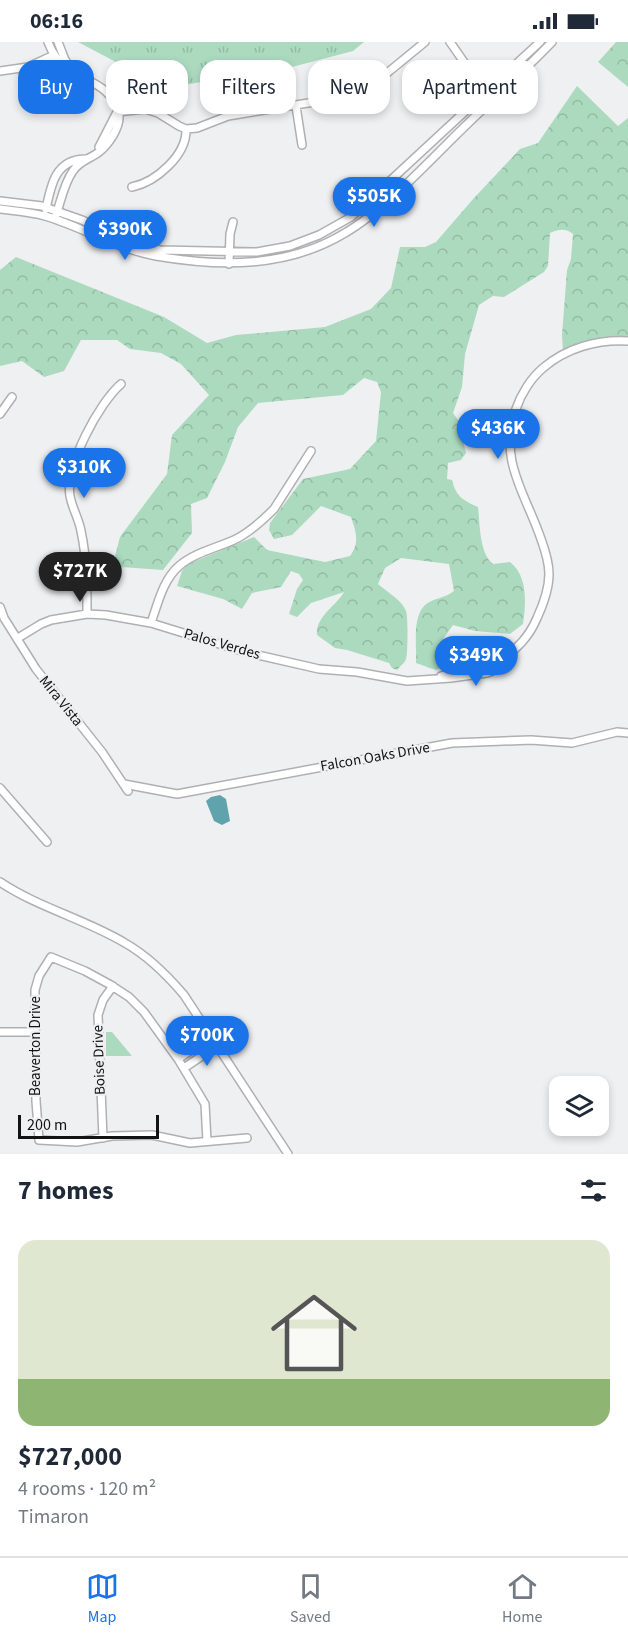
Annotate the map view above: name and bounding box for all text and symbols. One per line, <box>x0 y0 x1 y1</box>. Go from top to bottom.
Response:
text: 06:16 <box>30 5 83 37</box>
chip: Buy <box>18 60 94 114</box>
chip: Rent <box>106 60 188 114</box>
chip: Filters <box>200 60 296 114</box>
chip: New <box>308 60 390 114</box>
chip: Apartment <box>402 60 538 114</box>
pin: $505K <box>332 177 416 228</box>
text: $505K <box>347 182 401 210</box>
pin: $390K <box>83 210 167 261</box>
text: $390K <box>98 215 152 243</box>
pin: $436K <box>456 409 540 460</box>
text: $436K <box>471 414 525 442</box>
pin: $310K <box>42 448 126 499</box>
text: $310K <box>57 453 111 481</box>
pin: $727K <box>38 552 122 603</box>
text: $727K <box>53 557 107 585</box>
street label: Palos Verdes <box>181 623 263 665</box>
pin: $349K <box>434 636 518 687</box>
text: $349K <box>449 641 503 669</box>
street label: Mira Vista <box>34 671 88 731</box>
street label: Falcon Oaks Drive <box>319 737 431 777</box>
street label: Beaverton Drive <box>25 996 46 1096</box>
pin: $700K <box>165 1016 249 1067</box>
text: $700K <box>180 1021 234 1049</box>
street label: Boise Drive <box>87 1025 111 1095</box>
map controls <box>549 1076 609 1136</box>
button: layers <box>549 1076 609 1136</box>
scale bar <box>18 1112 159 1140</box>
text: 200 m <box>27 1114 67 1136</box>
text: 7 homes <box>18 1172 113 1209</box>
icon: filters <box>577 1174 610 1207</box>
icon: home <box>260 1279 368 1387</box>
text: $727,000 <box>18 1438 122 1475</box>
text: 4 rooms · 120 m² <box>18 1475 156 1503</box>
text: Timaron <box>18 1503 89 1531</box>
tab: Map <box>86 1570 119 1628</box>
tab: Saved <box>290 1570 331 1628</box>
tab: Home <box>502 1570 542 1628</box>

